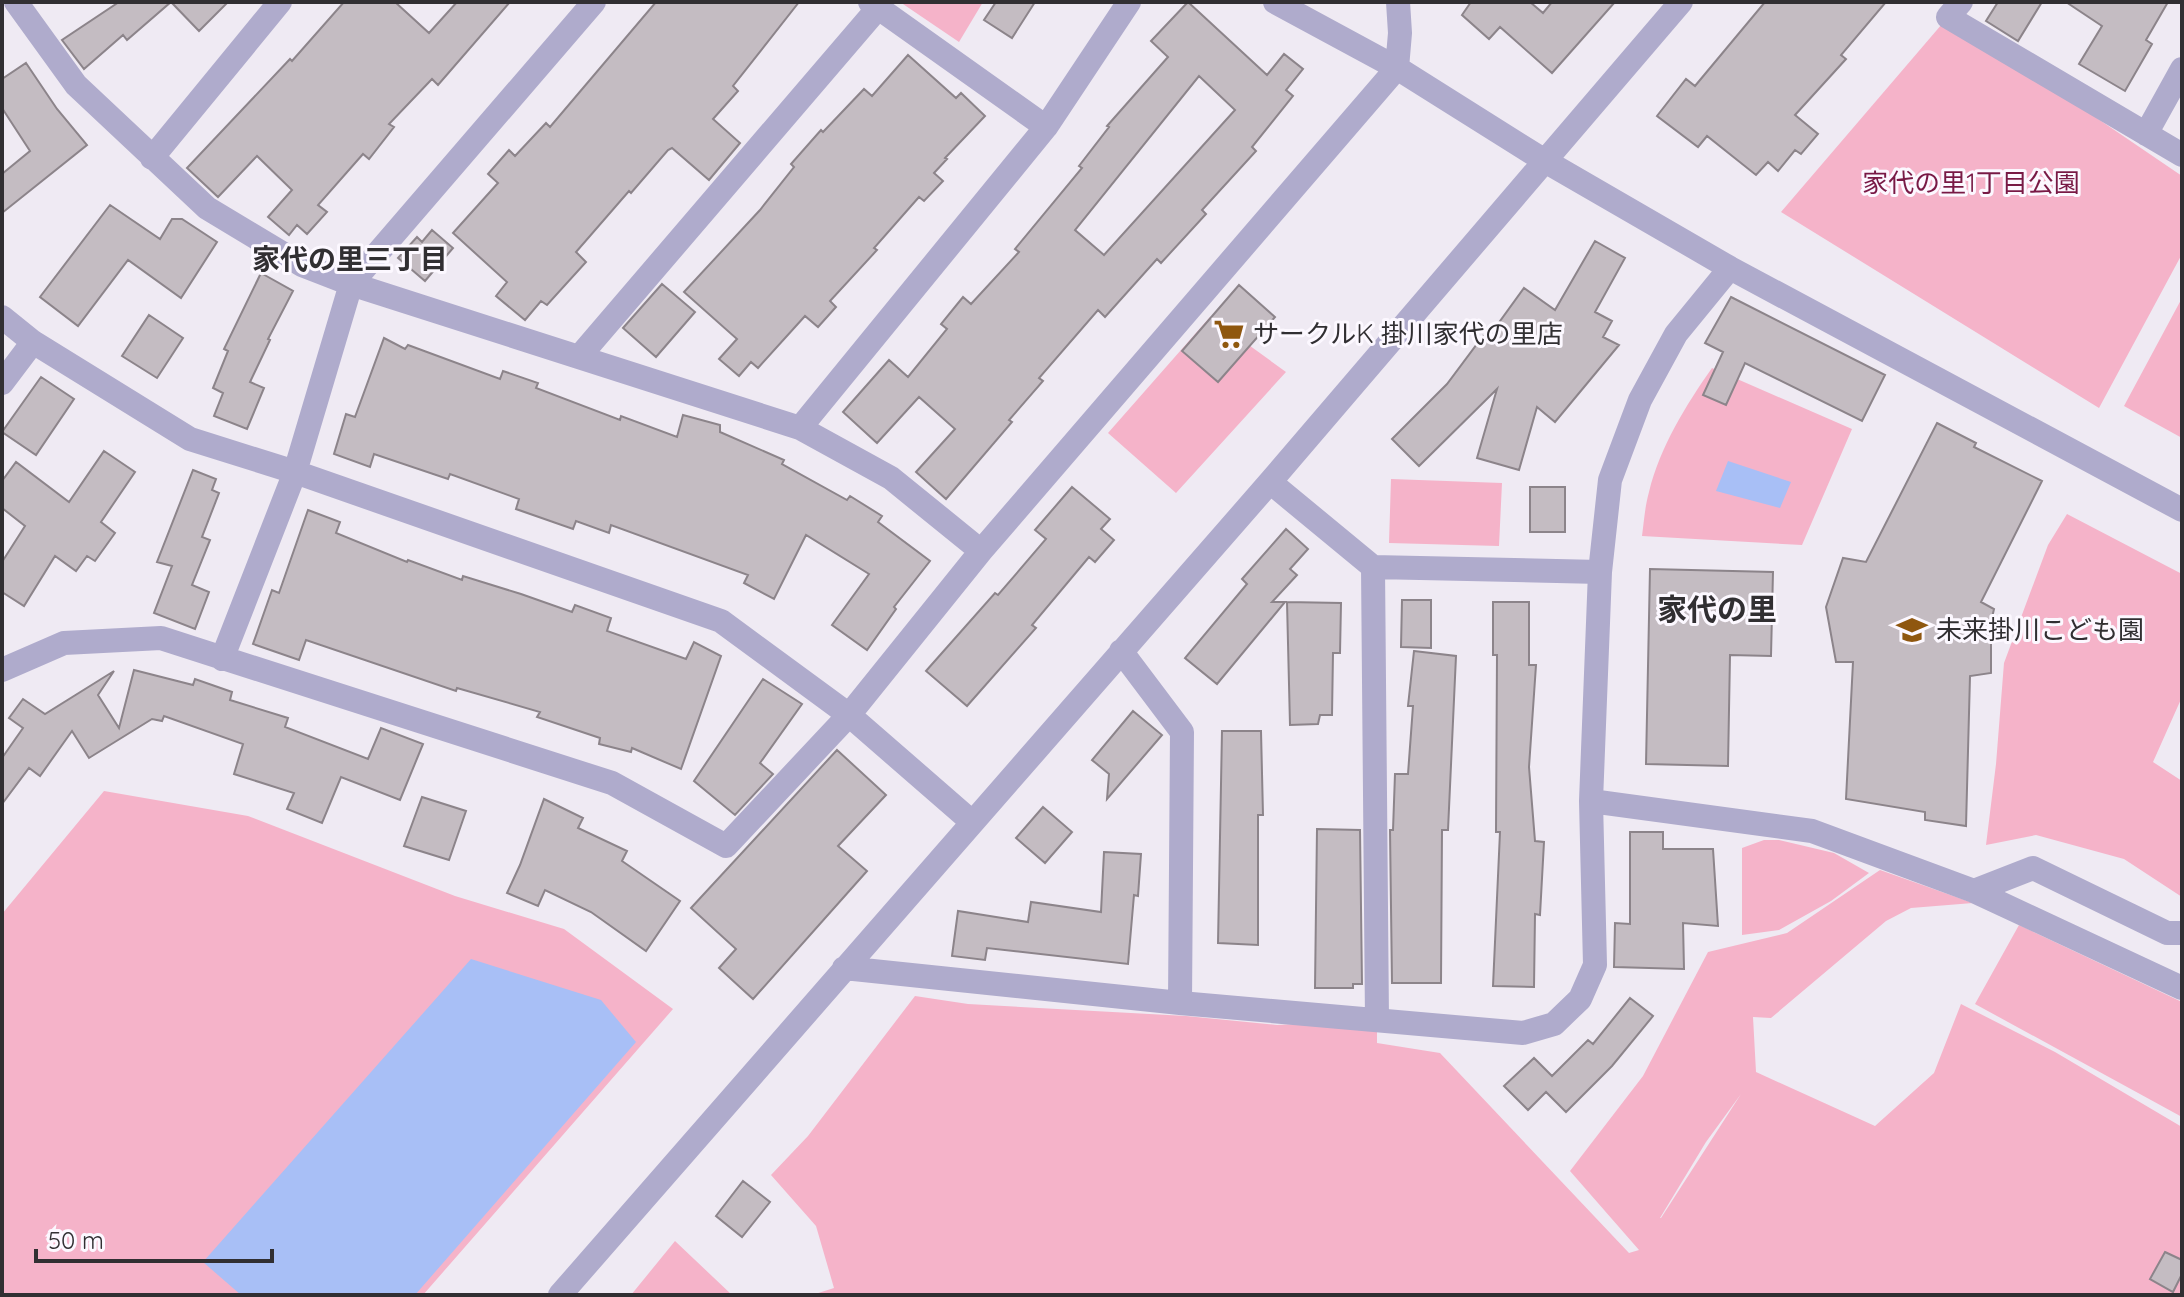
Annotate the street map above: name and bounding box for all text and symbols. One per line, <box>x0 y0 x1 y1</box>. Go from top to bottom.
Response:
park label: 家代の里1丁目公園 <box>1862 166 2080 199</box>
district label: 家代の里三丁目 <box>252 241 448 276</box>
supermarket icon: サークルK 掛川家代の里店 <box>1212 317 1246 351</box>
place label: サークルK 掛川家代の里店 <box>1253 317 1563 350</box>
district label: 家代の里 <box>1657 590 1777 628</box>
school or university icon: 未来掛川こども園 <box>1895 613 1929 647</box>
place label: 未来掛川こども園 <box>1936 613 2144 646</box>
scale bar <box>36 1213 272 1263</box>
text: 50 m <box>48 1225 104 1255</box>

